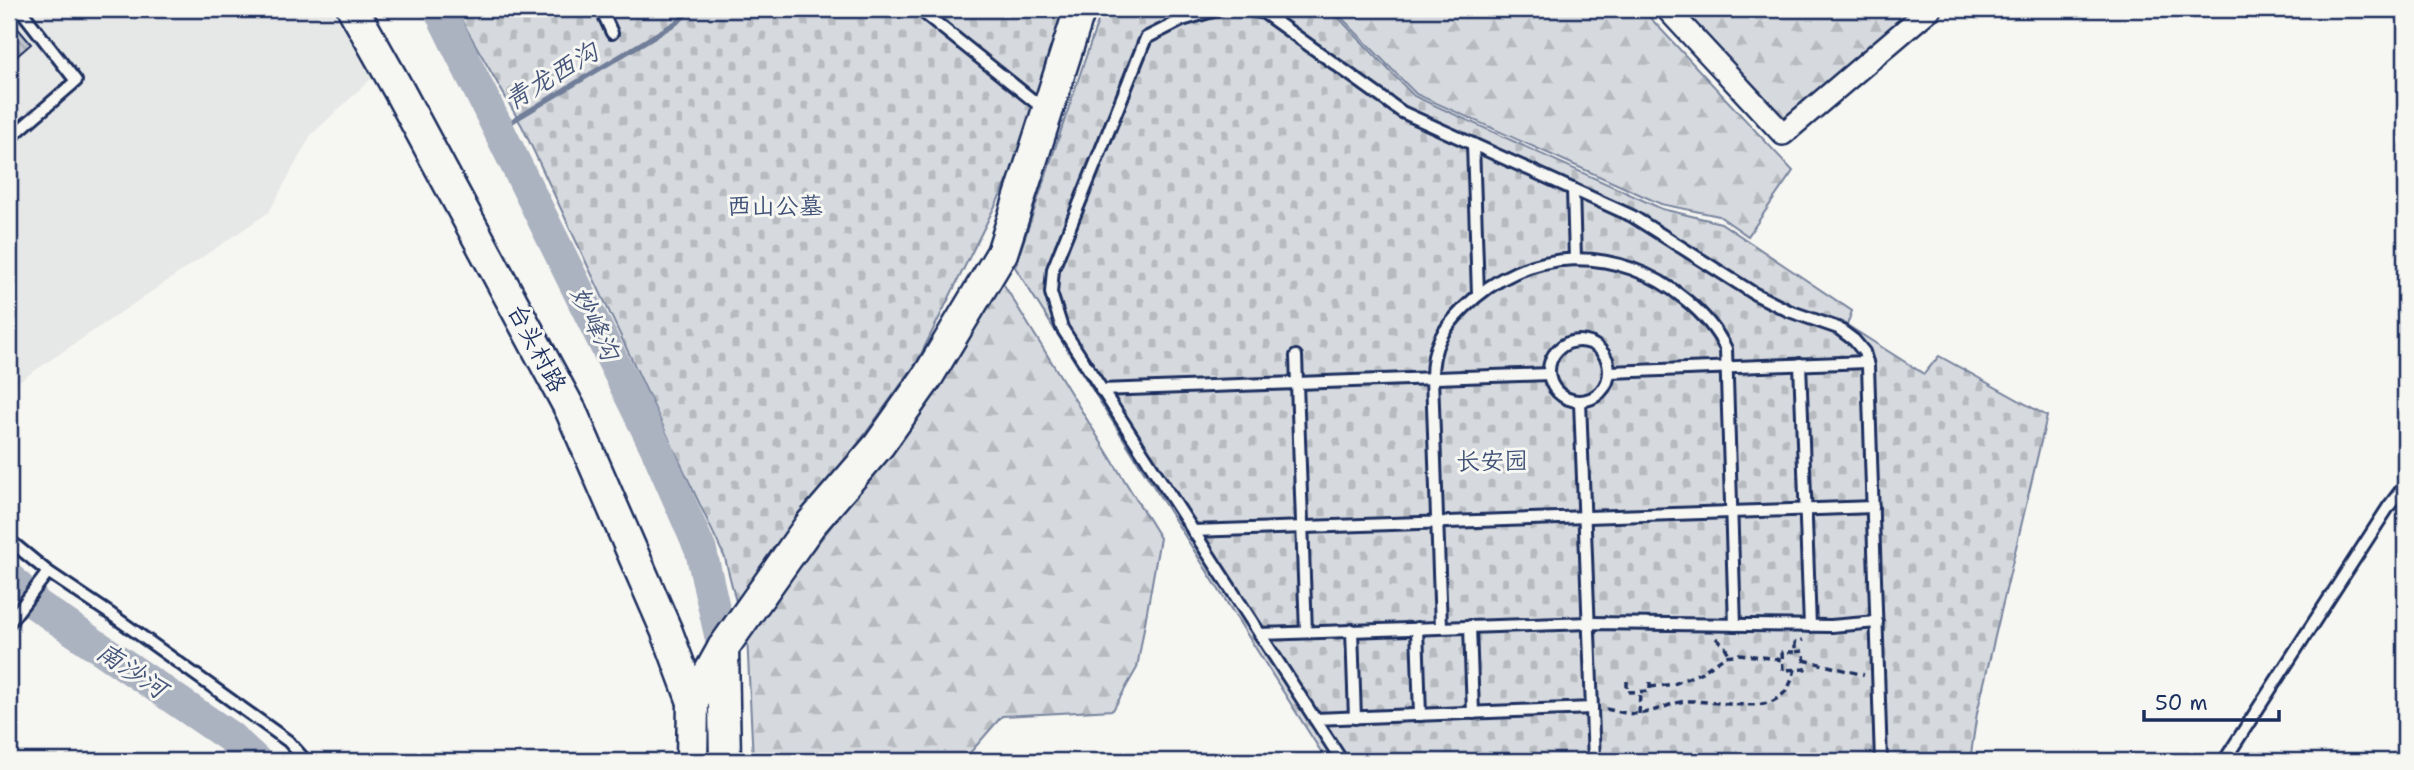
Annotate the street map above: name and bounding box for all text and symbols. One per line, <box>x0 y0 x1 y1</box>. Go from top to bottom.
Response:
water label: 青龙西沟 <box>497 33 606 117</box>
park label: 西山公墓 <box>727 190 823 222</box>
water label: 妙峰沟 <box>563 280 629 367</box>
street label: 台头村路 <box>500 298 574 398</box>
park label: 长安园 <box>1456 445 1528 477</box>
water label: 南沙河 <box>90 633 178 708</box>
scale bar <box>2144 679 2279 723</box>
text: 50 m <box>2155 689 2208 717</box>

